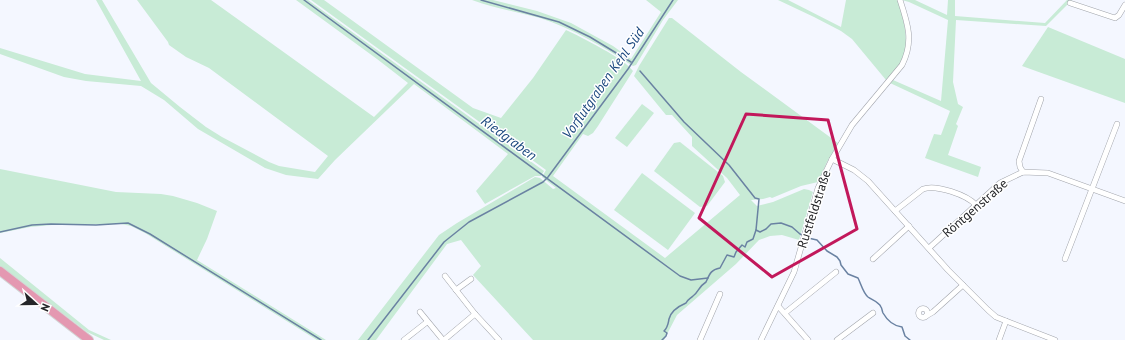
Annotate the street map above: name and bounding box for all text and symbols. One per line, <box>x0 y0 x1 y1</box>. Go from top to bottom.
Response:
water label: Vorflutgraben Kehl Süd <box>558 23 649 142</box>
water label: Riedgraben <box>478 112 540 164</box>
street label: Rustfeldstraße <box>793 168 835 250</box>
street label: Röntgenstraße <box>939 175 1011 241</box>
north arrow <box>16 284 56 324</box>
text: N <box>38 302 53 313</box>

